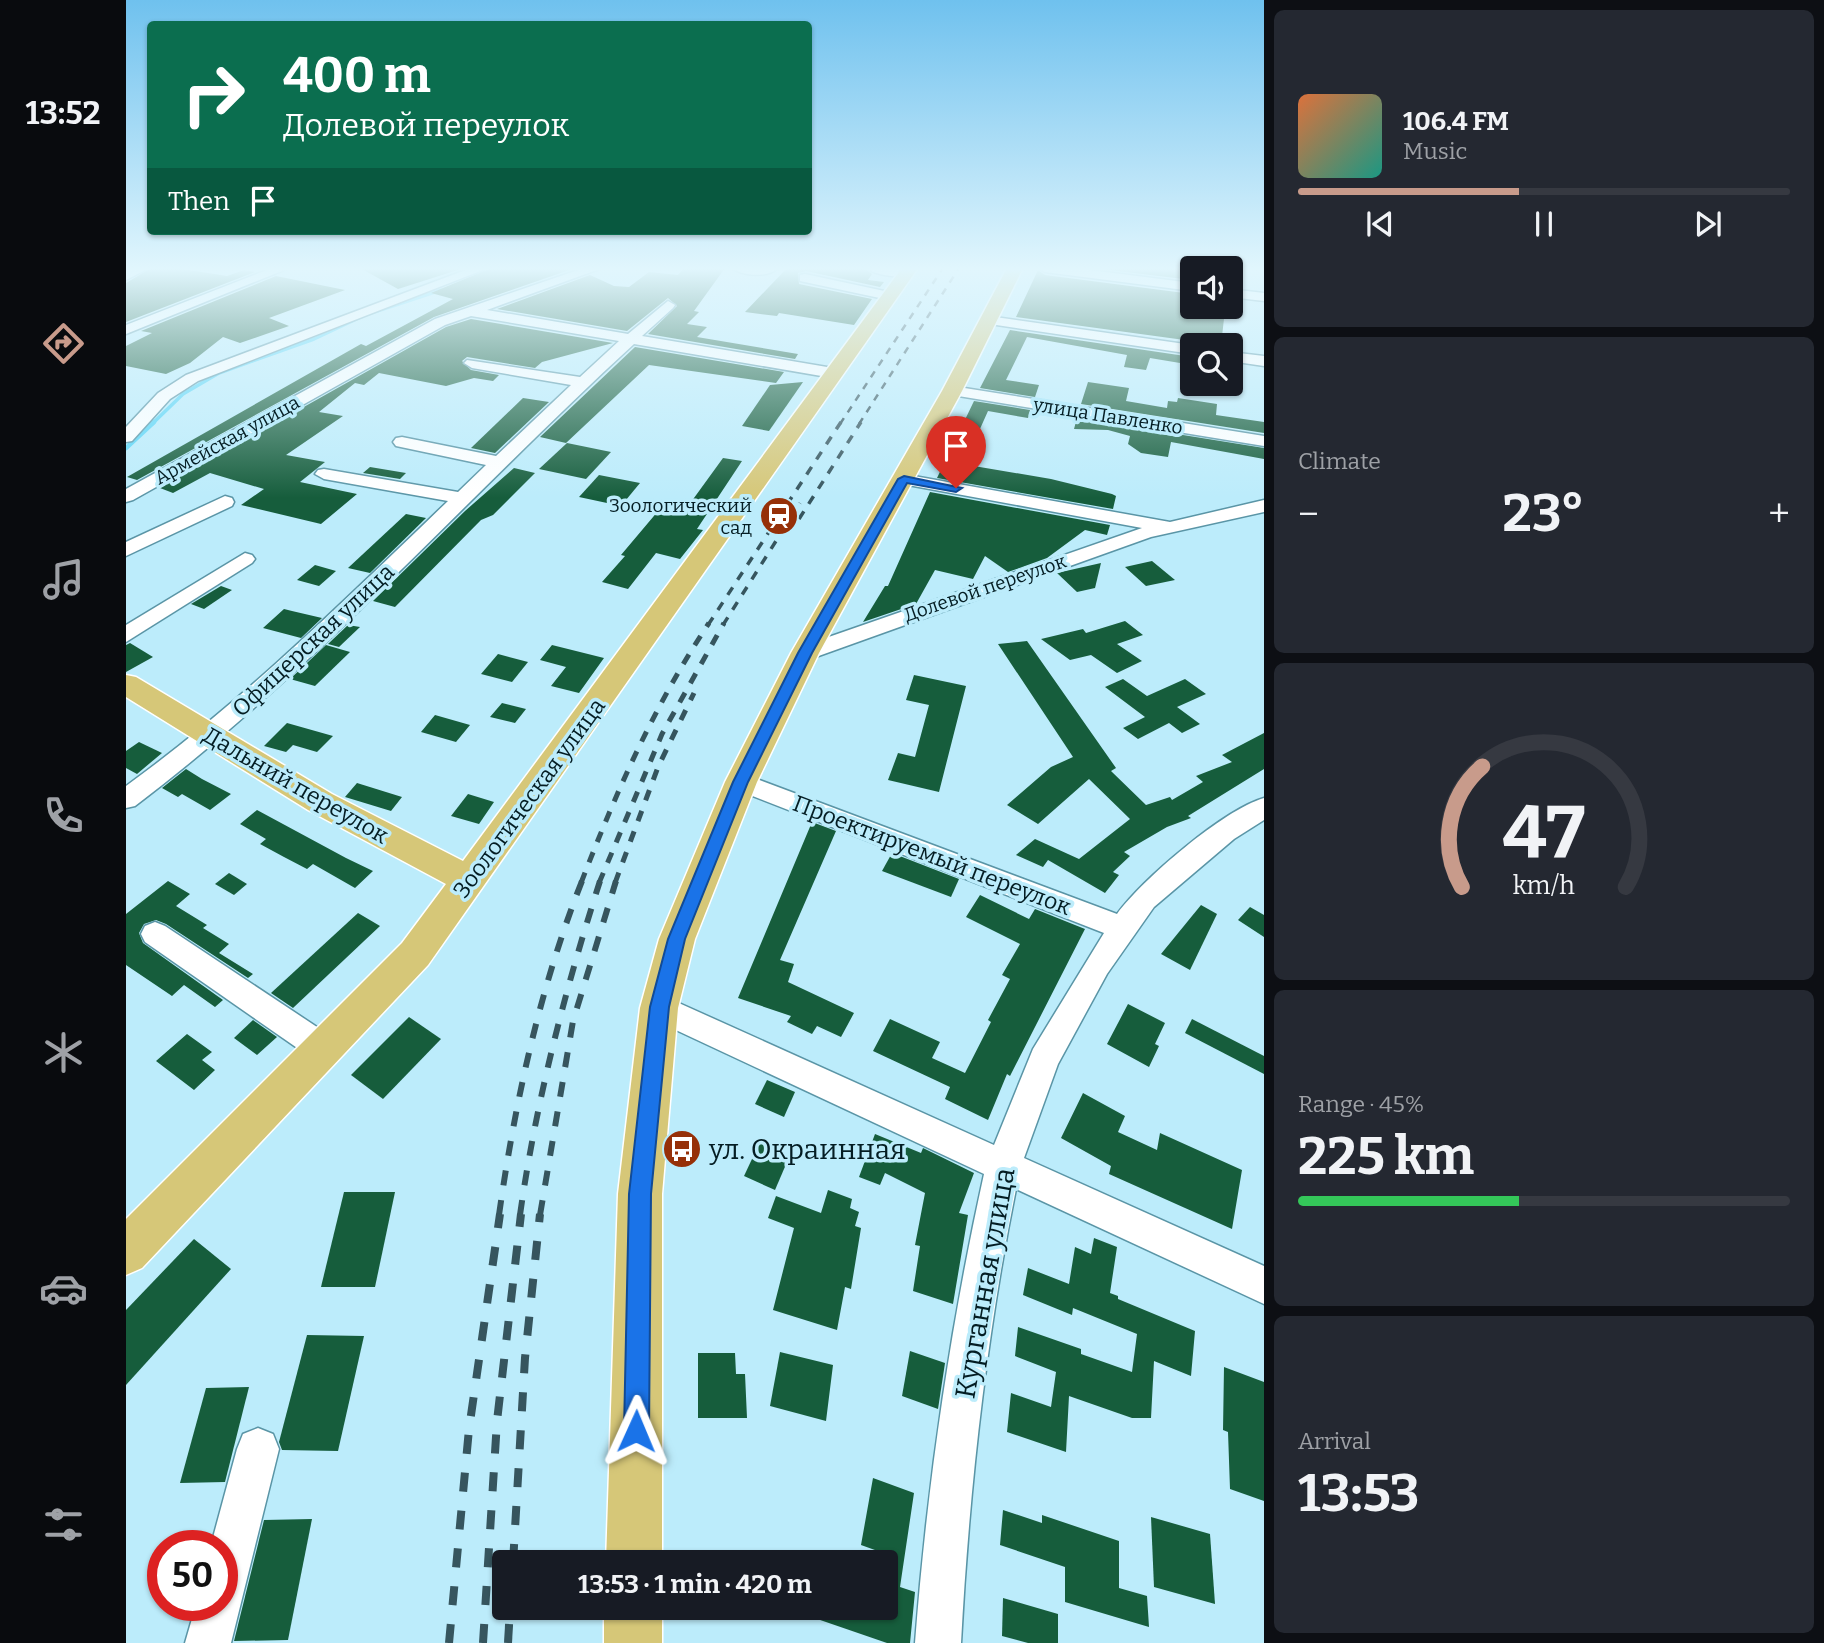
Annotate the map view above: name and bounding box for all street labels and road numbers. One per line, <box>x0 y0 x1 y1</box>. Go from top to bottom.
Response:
street label: Армейская улица <box>150 390 304 489</box>
street label: улица Павленко <box>1031 393 1184 439</box>
street label: Долевой переулок <box>901 549 1070 627</box>
street label: Офицерская улица <box>226 557 400 722</box>
street label: Зоологическая улица <box>447 692 611 903</box>
street label: Дальний переулок <box>198 721 394 850</box>
street label: Проектируемый переулок <box>789 789 1075 921</box>
street label: Курганная улица <box>948 1165 1022 1401</box>

